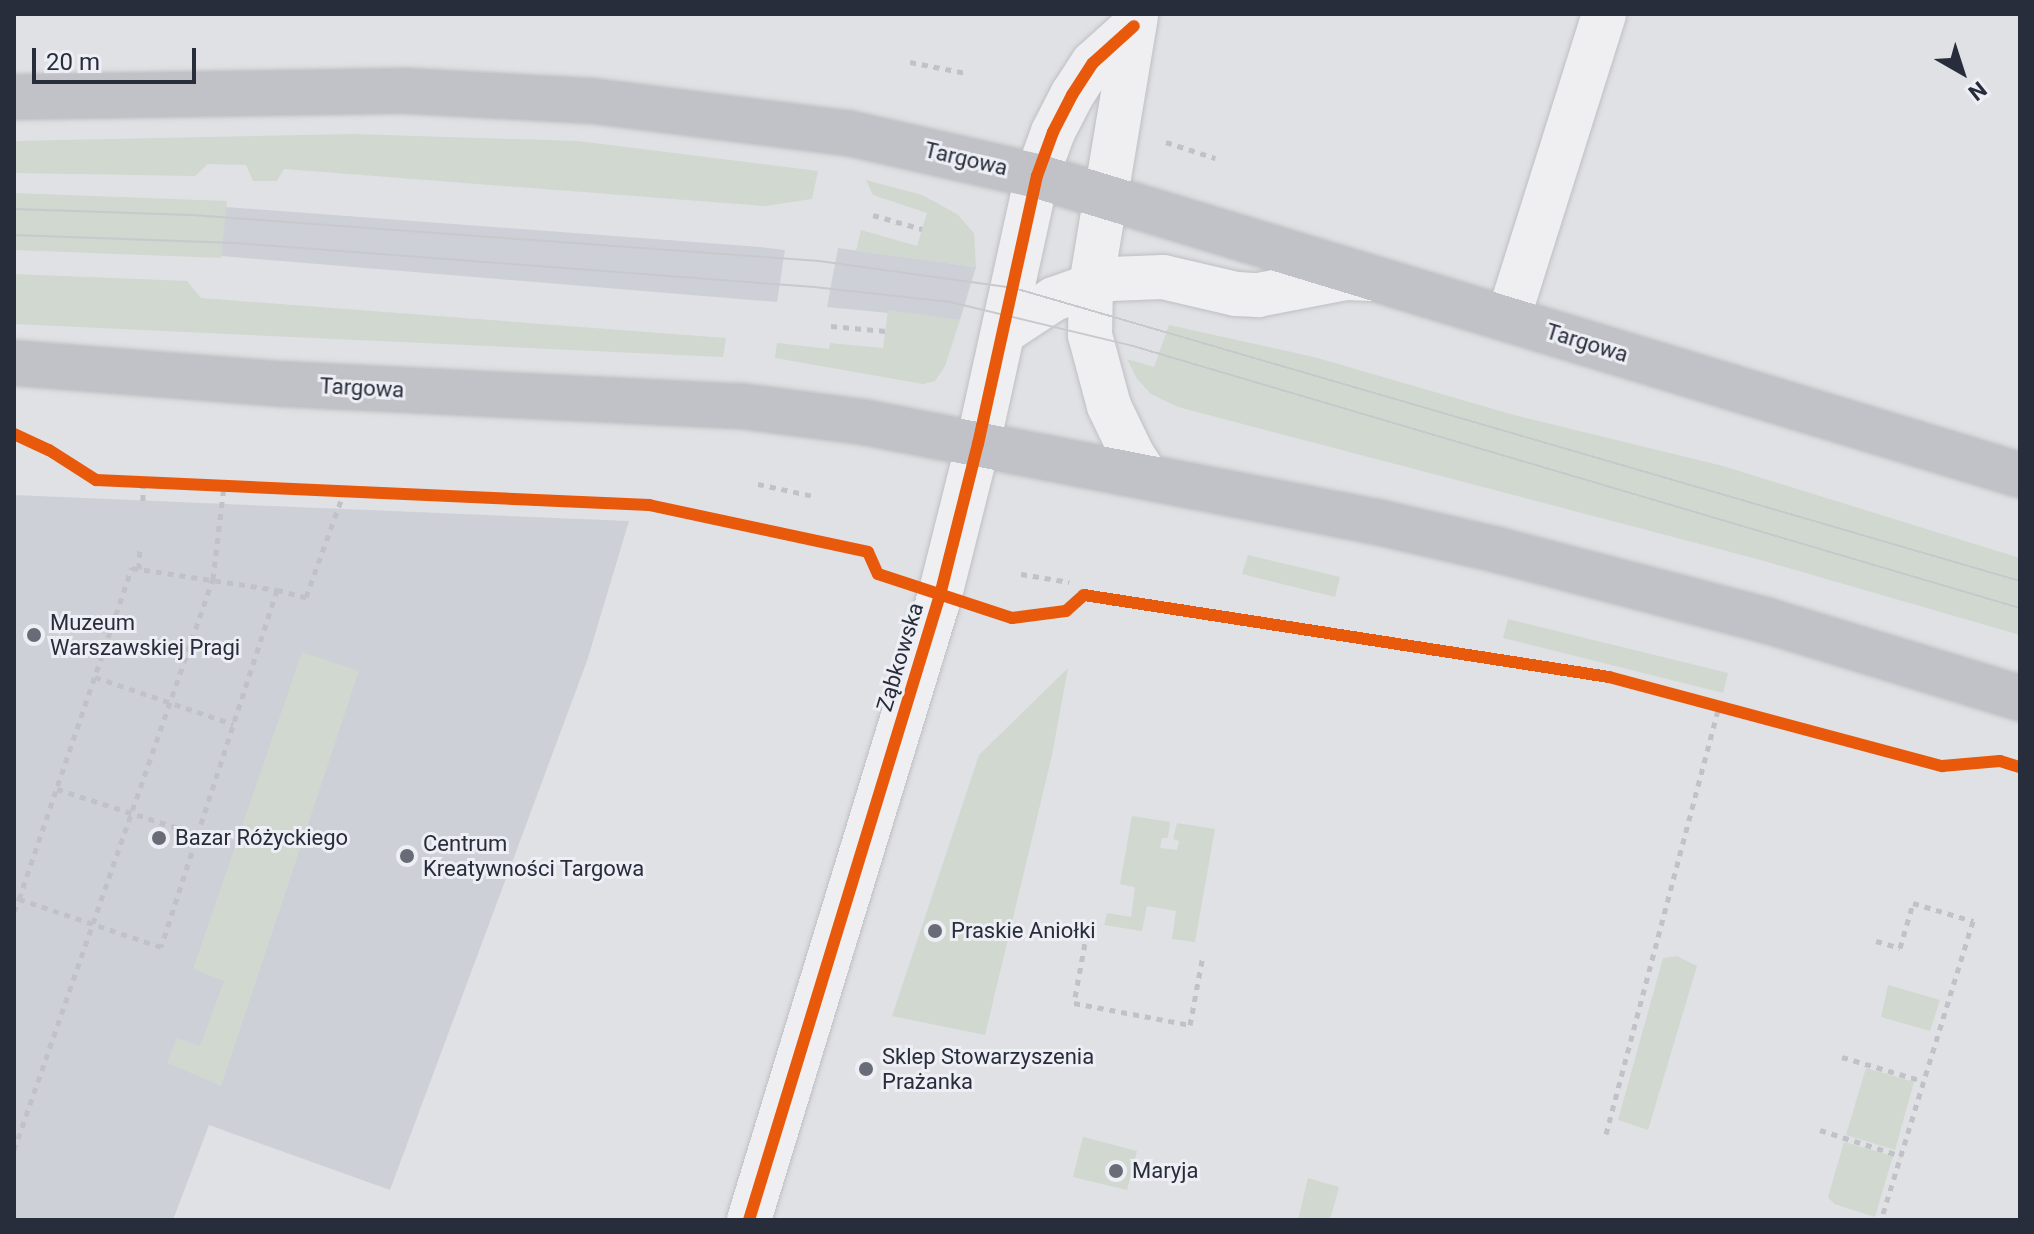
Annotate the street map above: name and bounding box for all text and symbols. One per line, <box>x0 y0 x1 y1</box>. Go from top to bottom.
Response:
scale bar <box>36 32 200 82</box>
north arrow <box>1922 32 2002 112</box>
text: 20 m <box>46 48 100 76</box>
text: N <box>1964 76 1991 106</box>
street label: Targowa <box>922 137 1010 181</box>
street label: Targowa <box>1543 318 1631 368</box>
street label: Targowa <box>319 373 405 403</box>
street label: Ząbkowska <box>871 599 929 715</box>
place label: Muzeum Warszawskiej Pragi <box>50 609 240 660</box>
marker: Muzeum Warszawskiej Pragi <box>25 626 43 644</box>
place label: Bazar Różyckiego <box>175 825 348 851</box>
marker: Bazar Różyckiego <box>150 829 168 847</box>
place label: Centrum Kreatywności Targowa <box>423 830 645 882</box>
marker: Centrum Kreatywności Targowa <box>398 847 416 865</box>
place label: Praskie Aniołki <box>951 918 1096 944</box>
marker: Praskie Aniołki <box>926 922 944 940</box>
place label: Sklep Stowarzyszenia Prażanka <box>882 1043 1094 1094</box>
marker: Sklep Stowarzyszenia Prażanka <box>857 1060 875 1078</box>
place label: Maryja <box>1132 1158 1198 1184</box>
marker: Maryja <box>1107 1162 1125 1180</box>

